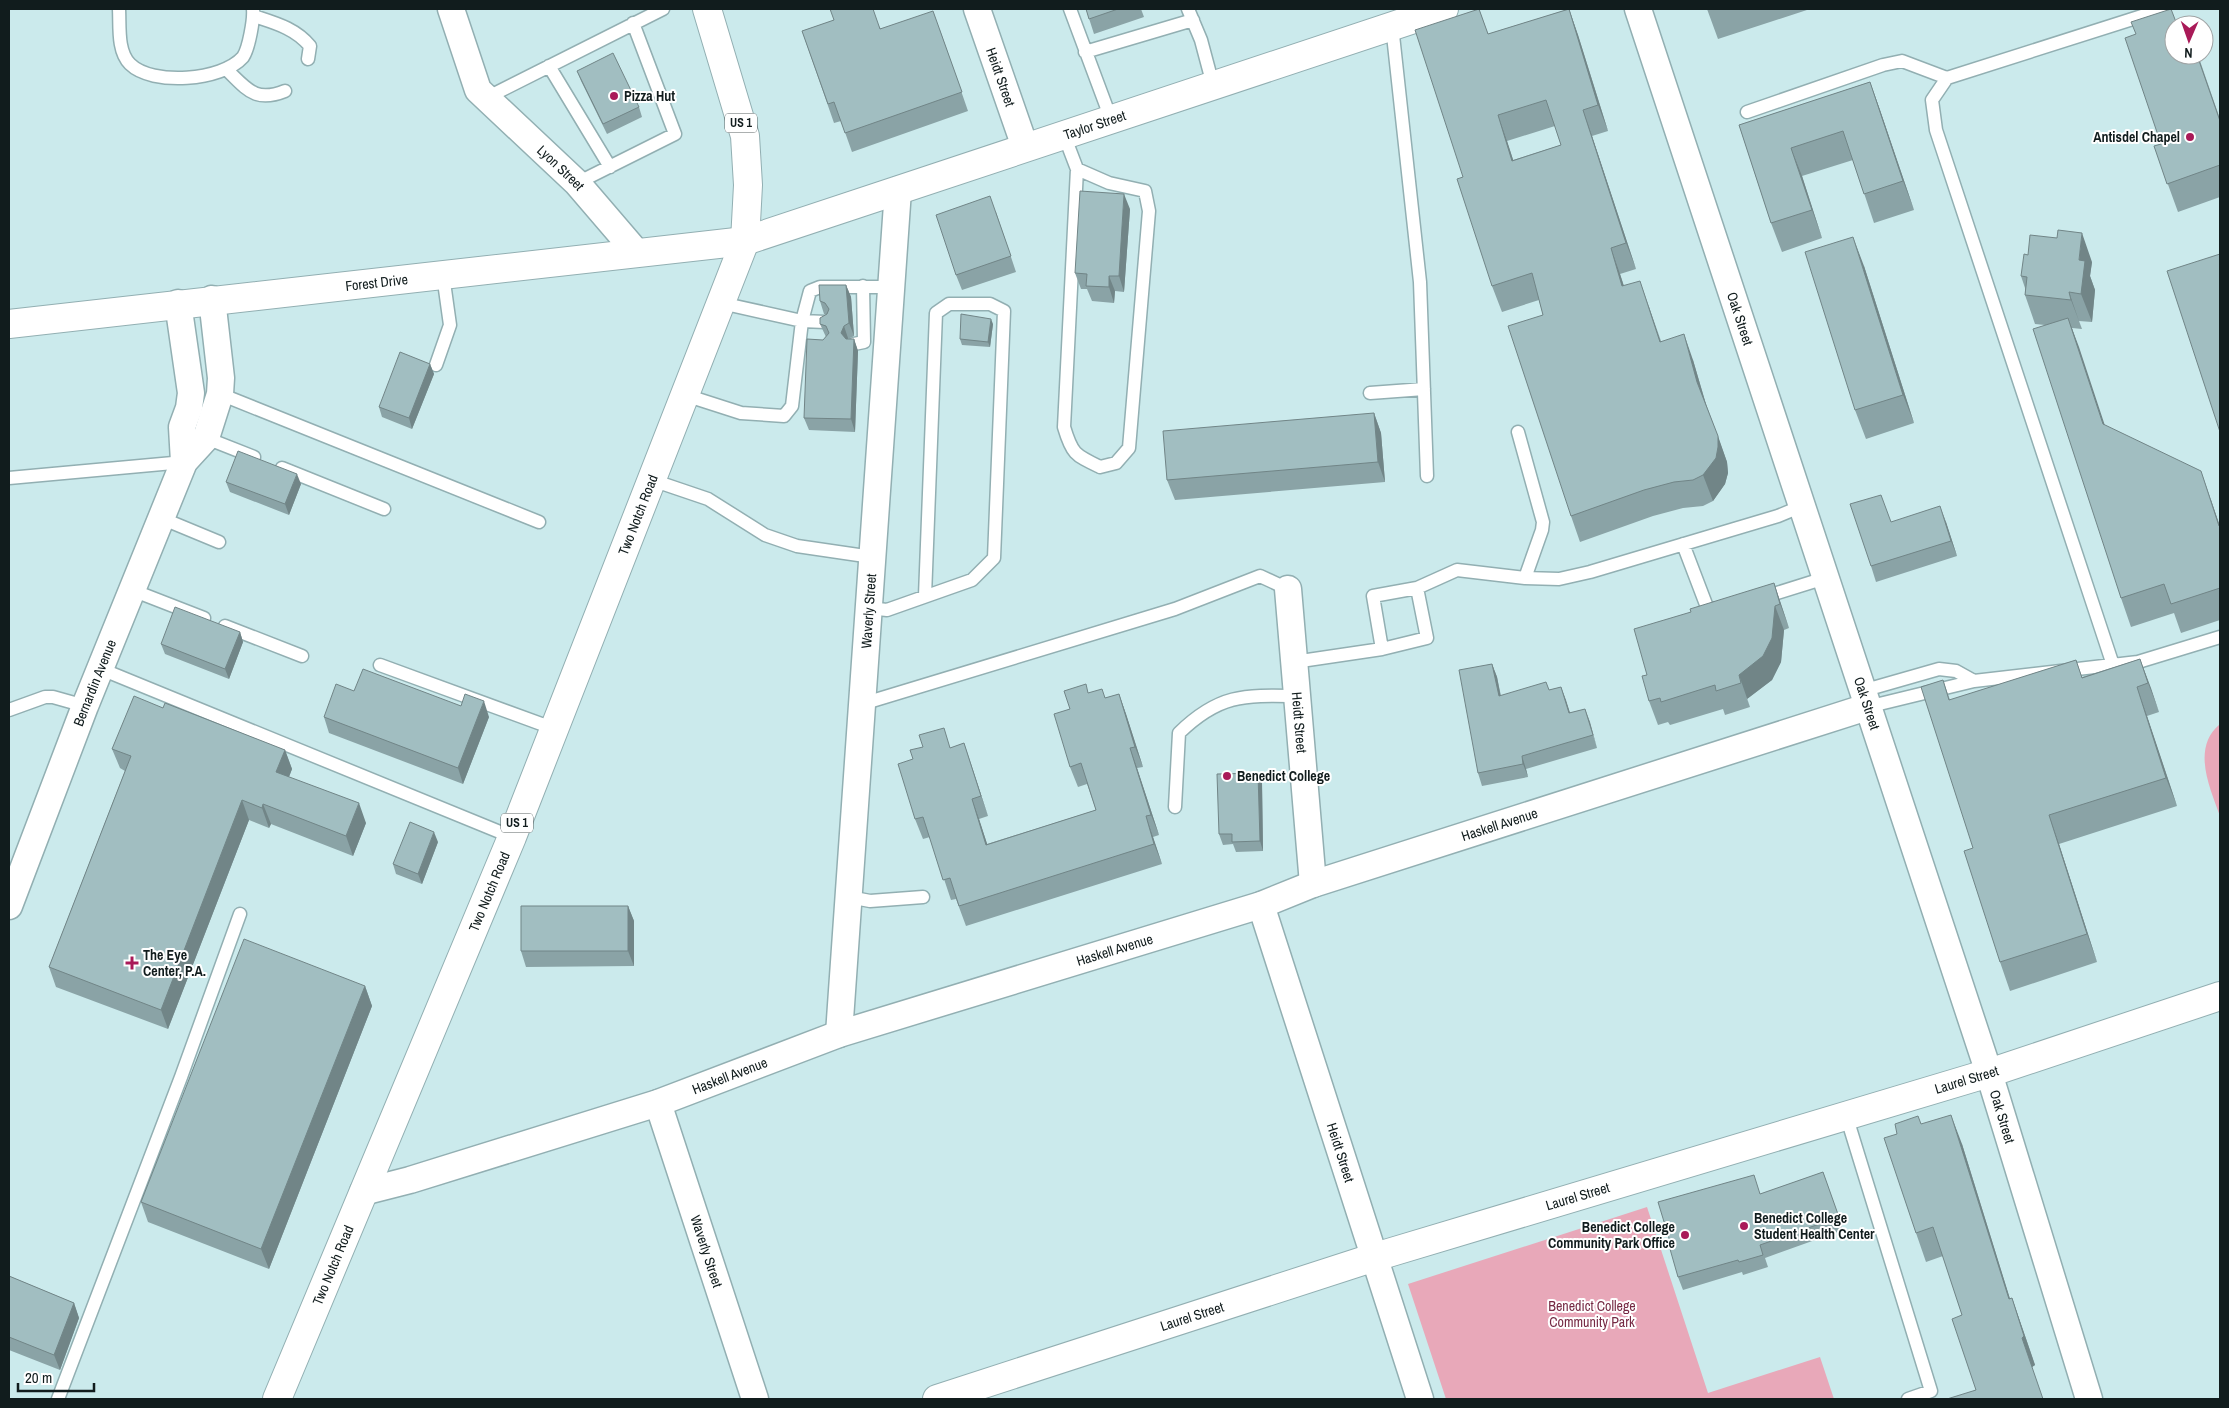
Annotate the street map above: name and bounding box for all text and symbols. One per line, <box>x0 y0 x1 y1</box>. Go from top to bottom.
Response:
north arrow <box>2164 15 2214 65</box>
text: N <box>2184 44 2193 62</box>
street label: Heidt Street <box>982 45 1019 109</box>
place label: Pizza Hut <box>624 87 675 105</box>
marker: Pizza Hut <box>608 90 620 102</box>
street label: Taylor Street <box>1061 106 1128 144</box>
road number: US 1 <box>725 114 757 132</box>
place label: Antisdel Chapel <box>2093 128 2180 146</box>
marker: Antisdel Chapel <box>2184 131 2196 143</box>
street label: Lyon Street <box>533 141 588 194</box>
street label: Forest Drive <box>345 270 409 295</box>
street label: Oak Street <box>1723 290 1757 348</box>
street label: Two Notch Road <box>614 472 662 558</box>
street label: Waverly Street <box>857 573 880 649</box>
street label: Bernardin Avenue <box>69 637 120 729</box>
street label: Oak Street <box>1850 674 1884 732</box>
street label: Heidt Street <box>1288 691 1311 754</box>
place label: Benedict College <box>1237 767 1330 785</box>
marker: Benedict College <box>1221 770 1233 782</box>
street label: Haskell Avenue <box>1459 804 1540 845</box>
road number: US 1 <box>501 814 533 832</box>
street label: Two Notch Road <box>464 849 514 934</box>
street label: Haskell Avenue <box>1074 930 1155 970</box>
place label: The Eye Center, P.A. <box>143 946 206 980</box>
marker: The Eye Center, P.A. <box>125 956 139 970</box>
street label: Haskell Avenue <box>690 1053 770 1098</box>
street label: Laurel Street <box>1932 1061 2001 1098</box>
street label: Oak Street <box>1986 1088 2019 1146</box>
street label: Heidt Street <box>1323 1121 1359 1184</box>
street label: Laurel Street <box>1544 1178 1612 1214</box>
place label: Benedict College Student Health Center <box>1754 1209 1875 1243</box>
street label: Waverly Street <box>686 1213 727 1290</box>
place label: Benedict College Community Park Office <box>1548 1218 1675 1252</box>
marker: Benedict College Student Health Center <box>1738 1220 1750 1232</box>
street label: Two Notch Road <box>308 1223 358 1308</box>
marker: Benedict College Community Park Office <box>1679 1229 1691 1241</box>
park label: Benedict College Community Park <box>1548 1297 1636 1331</box>
street label: Laurel Street <box>1158 1298 1226 1335</box>
scale bar <box>18 1360 94 1392</box>
text: 20 m <box>25 1367 52 1388</box>

